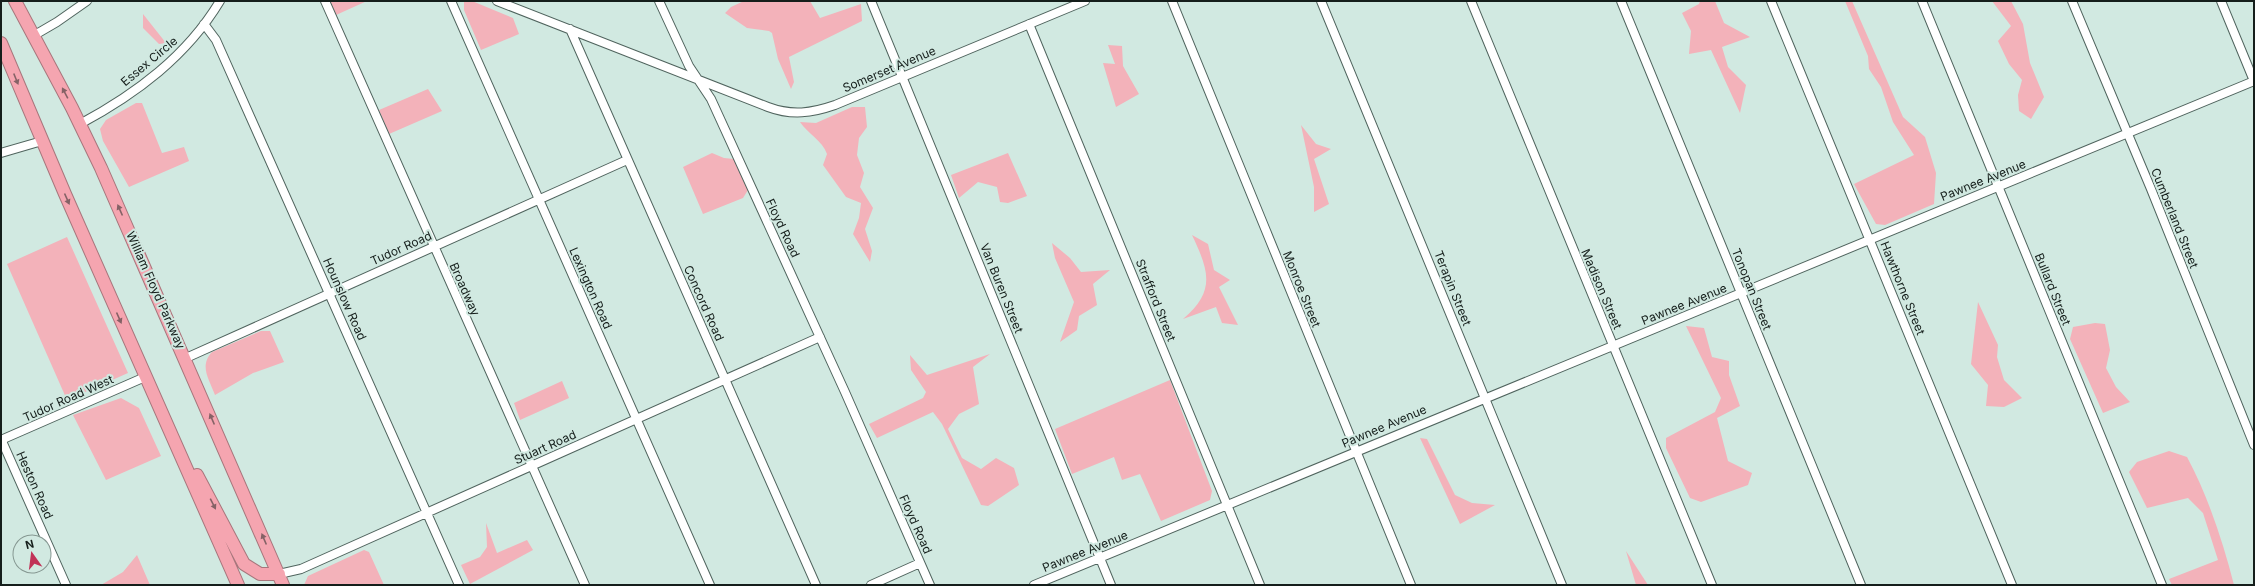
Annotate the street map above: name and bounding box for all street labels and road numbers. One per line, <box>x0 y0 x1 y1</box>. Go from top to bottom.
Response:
street label: Essex Circle <box>118 33 180 89</box>
street label: Somerset Avenue <box>840 43 938 95</box>
street label: Pawnee Avenue <box>1938 156 2028 204</box>
street label: Cumberland Street <box>2148 166 2202 270</box>
street label: Floyd Road <box>763 196 803 260</box>
street label: Tudor Road <box>368 228 434 268</box>
street label: William Floyd Parkway <box>123 229 189 351</box>
street label: Hawthorne Street <box>1877 239 1929 337</box>
street label: Van Buren Street <box>977 241 1027 335</box>
street label: Lexington Road <box>566 245 616 331</box>
street label: Tonopan Street <box>1729 246 1775 332</box>
street label: Madison Street <box>1578 247 1626 331</box>
street label: Terapin Street <box>1431 248 1475 328</box>
street label: Monroe Street <box>1280 249 1324 329</box>
street label: Bullard Street <box>2032 251 2074 327</box>
street label: Hounslow Road <box>320 255 370 343</box>
street label: Strafford Street <box>1133 257 1179 343</box>
street label: Broadway <box>447 260 483 318</box>
street label: Concord Road <box>681 263 727 343</box>
street label: Pawnee Avenue <box>1639 280 1729 328</box>
street label: Tudor Road West <box>21 371 116 425</box>
street label: Pawnee Avenue <box>1339 401 1429 451</box>
street label: Stuart Road <box>512 427 578 467</box>
street label: Heston Road <box>13 449 57 521</box>
street label: Floyd Road <box>896 492 936 556</box>
street label: Pawnee Avenue <box>1040 527 1130 575</box>

